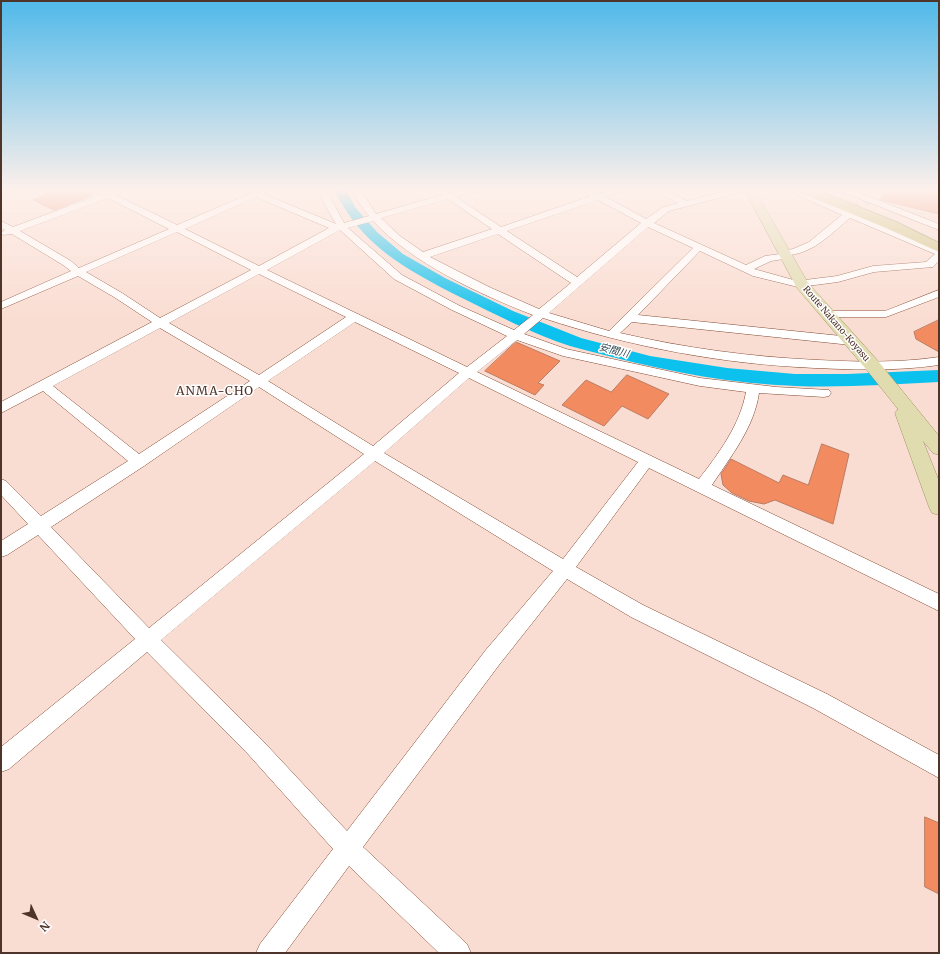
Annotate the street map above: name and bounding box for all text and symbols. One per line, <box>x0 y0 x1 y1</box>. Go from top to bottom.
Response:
street label: Route Nakano-Koyasu <box>800 284 872 364</box>
water label: 安間川 <box>598 342 630 360</box>
district label: ANMA-CHO <box>176 385 254 399</box>
north arrow <box>16 898 56 938</box>
text: N <box>37 918 53 934</box>

